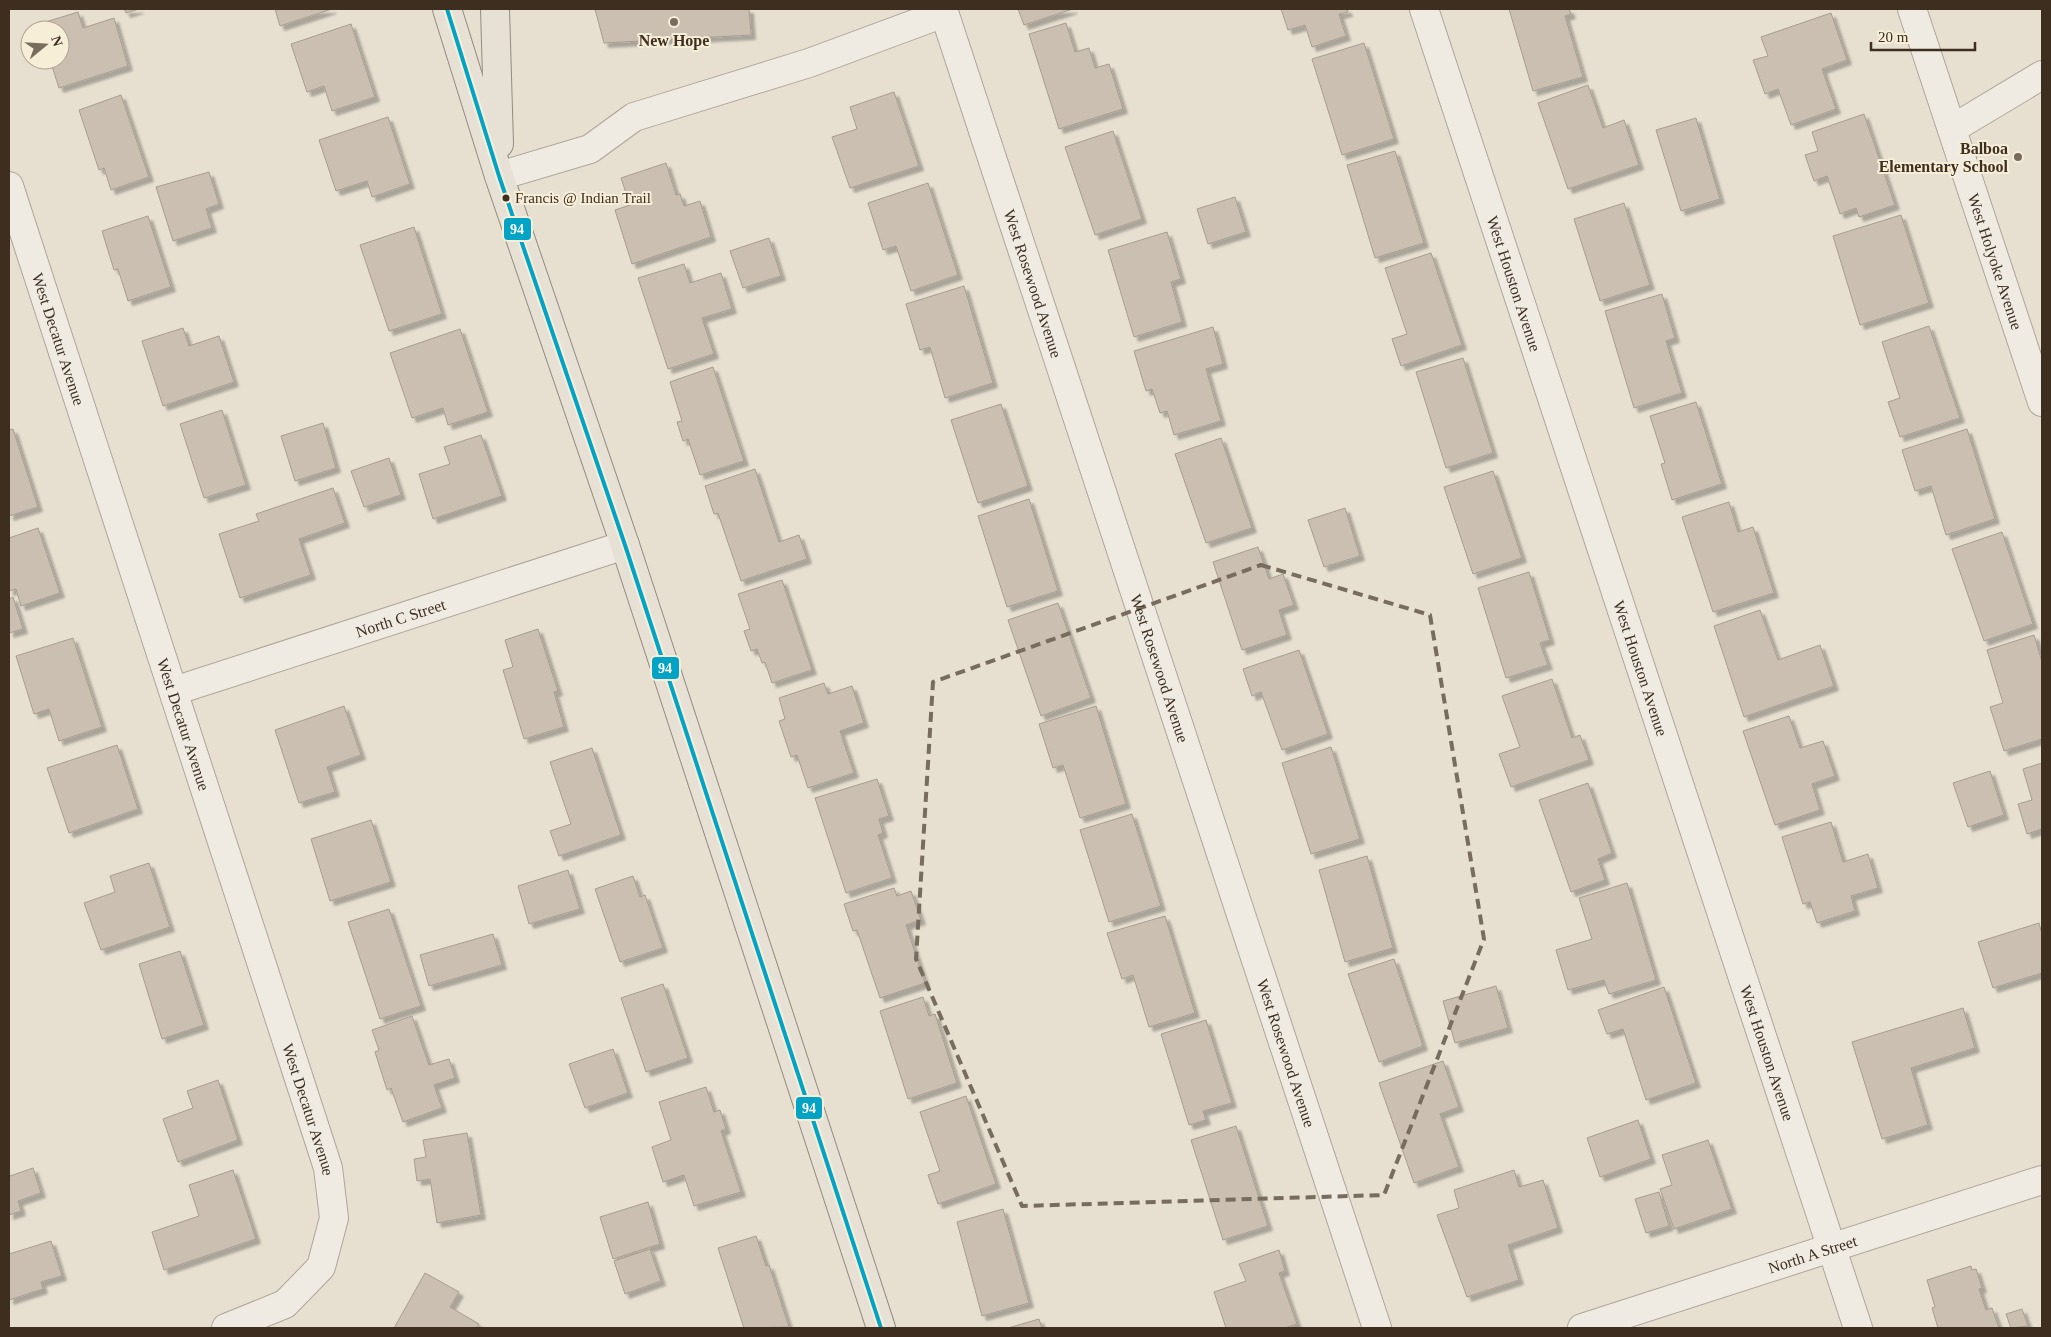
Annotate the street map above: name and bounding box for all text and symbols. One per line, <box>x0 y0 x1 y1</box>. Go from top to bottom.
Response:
marker: New Hope <box>668 16 680 28</box>
north arrow <box>20 20 70 70</box>
scale bar <box>1871 20 1975 52</box>
text: 20 m <box>1878 29 1909 45</box>
place label: New Hope <box>639 32 709 50</box>
text: N <box>48 34 66 48</box>
place label: Balboa Elementary School <box>1879 140 2009 176</box>
marker: Balboa Elementary School <box>2012 151 2024 163</box>
place label: Francis @ Indian Trail <box>515 190 651 206</box>
street label: West Holyoke Avenue <box>1965 191 2026 332</box>
marker: Francis @ Indian Trail <box>501 193 511 203</box>
street label: West Rosewood Avenue <box>1001 207 1066 360</box>
street label: West Houston Avenue <box>1484 214 1545 353</box>
line badge: 94 <box>503 217 532 241</box>
text: 94 <box>510 222 524 237</box>
street label: West Decatur Avenue <box>29 271 88 407</box>
street label: West Rosewood Avenue <box>1128 592 1192 744</box>
street label: North C Street <box>353 595 448 640</box>
street label: West Houston Avenue <box>1611 598 1671 738</box>
street label: West Decatur Avenue <box>154 656 213 793</box>
line badge: 94 <box>651 656 680 680</box>
text: 94 <box>658 661 672 676</box>
street label: West Rosewood Avenue <box>1254 977 1319 1129</box>
street label: West Houston Avenue <box>1737 983 1798 1123</box>
street label: West Decatur Avenue <box>280 1041 337 1176</box>
line badge: 94 <box>795 1096 823 1120</box>
text: 94 <box>802 1101 816 1116</box>
street label: North A Street <box>1766 1231 1860 1276</box>

